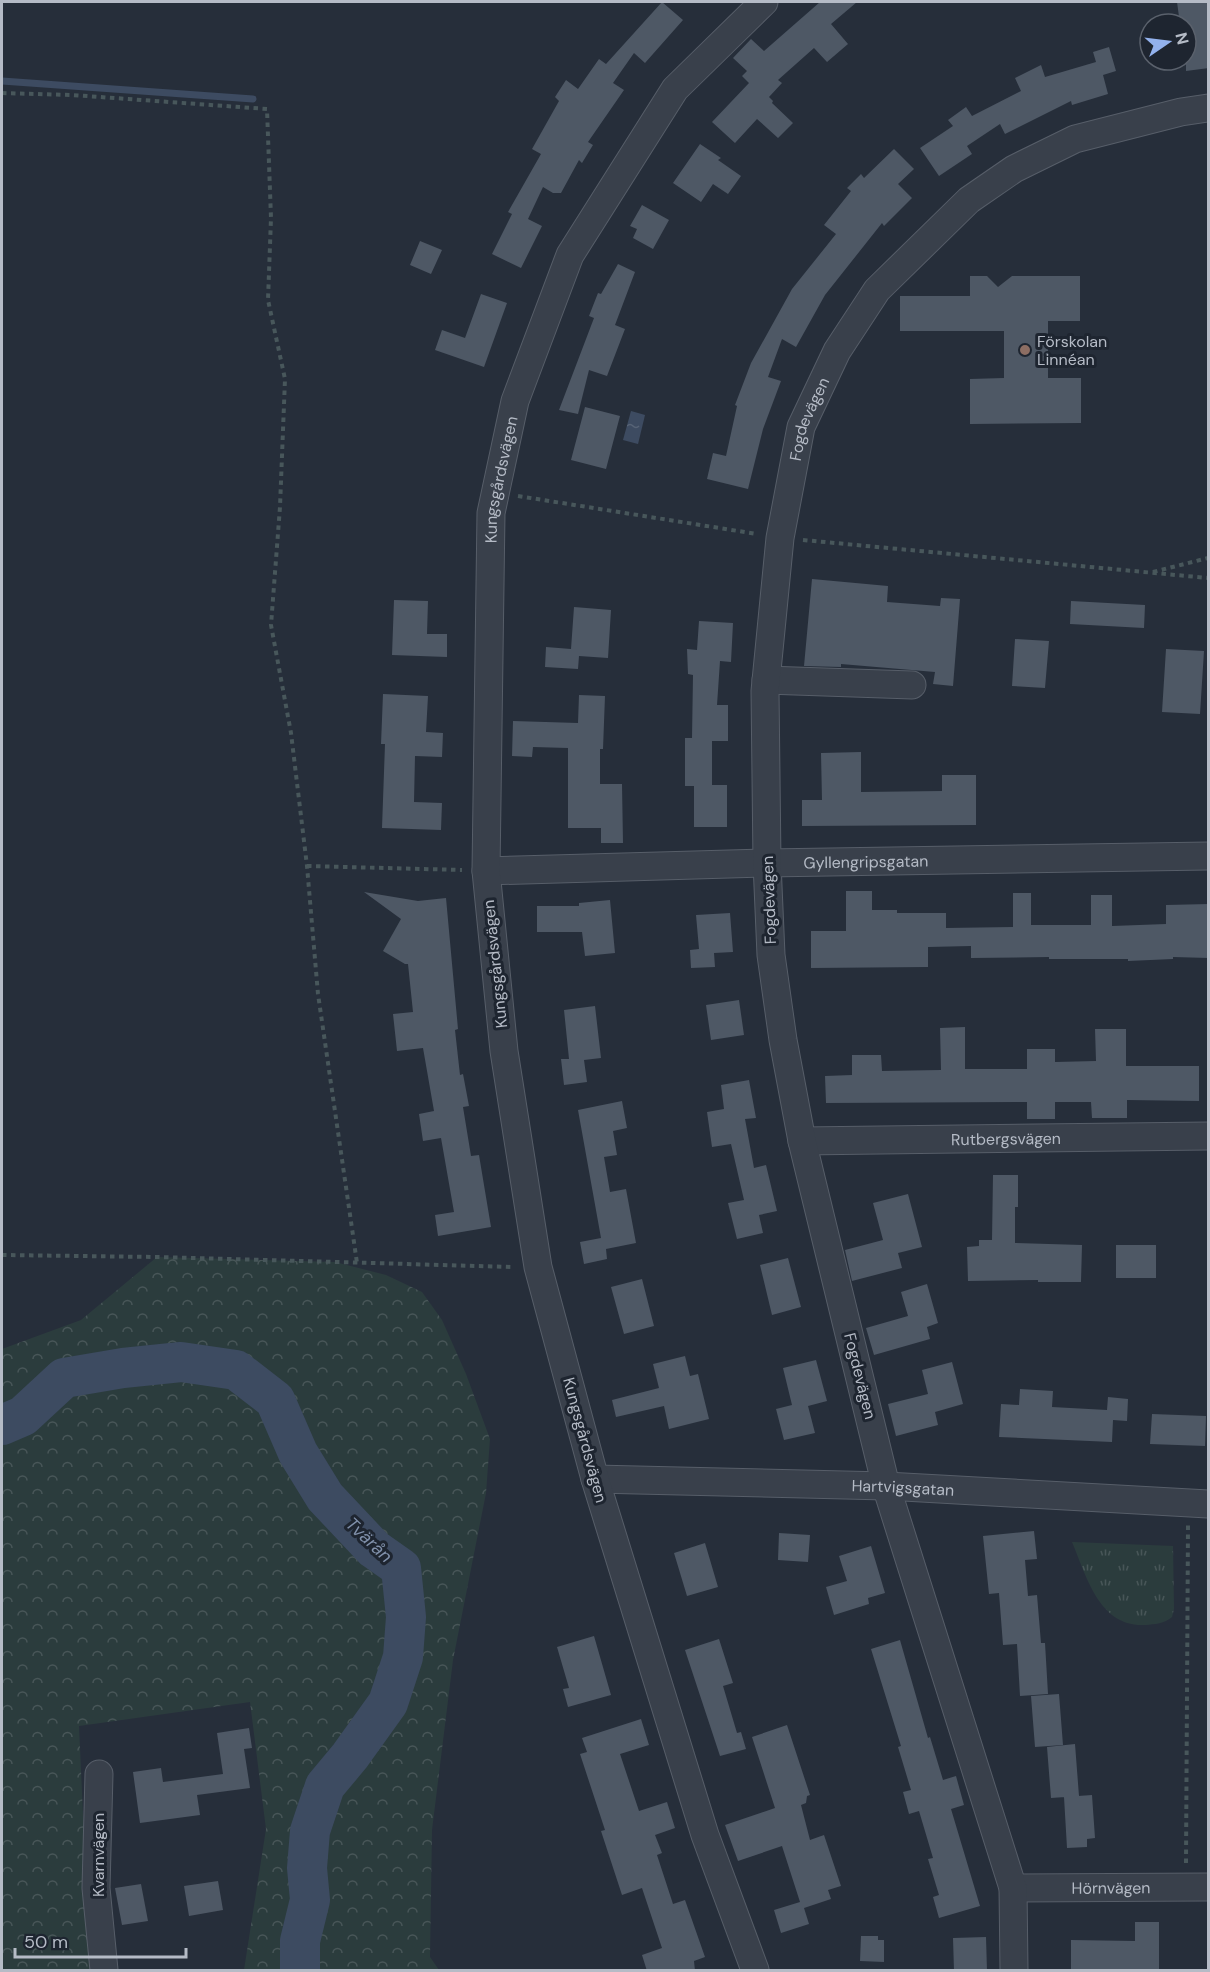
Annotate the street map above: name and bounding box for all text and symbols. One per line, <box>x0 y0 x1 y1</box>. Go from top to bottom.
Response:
north arrow <box>1138 12 1198 72</box>
text: N <box>1170 30 1194 47</box>
place label: Förskolan Linnéan <box>1037 331 1107 370</box>
marker: Förskolan Linnéan <box>1018 343 1032 357</box>
street label: Fogdevägen <box>784 374 834 463</box>
street label: Kungsgårdsvägen <box>480 414 522 543</box>
street label: Gyllengripsgatan <box>803 850 928 873</box>
street label: Fogdevägen <box>757 855 781 945</box>
street label: Kungsgårdsvägen <box>478 899 512 1029</box>
street label: Rutbergsvägen <box>951 1127 1061 1150</box>
street label: Fogdevägen <box>839 1331 881 1421</box>
street label: Kungsgårdsvägen <box>558 1375 612 1505</box>
street label: Hartvigsgatan <box>851 1475 955 1500</box>
water label: Tvärån <box>340 1512 398 1568</box>
street label: Kvarnvägen <box>88 1813 109 1897</box>
street label: Hörnvägen <box>1071 1877 1151 1898</box>
scale bar <box>15 1921 186 1959</box>
text: 50 m <box>24 1930 68 1954</box>

